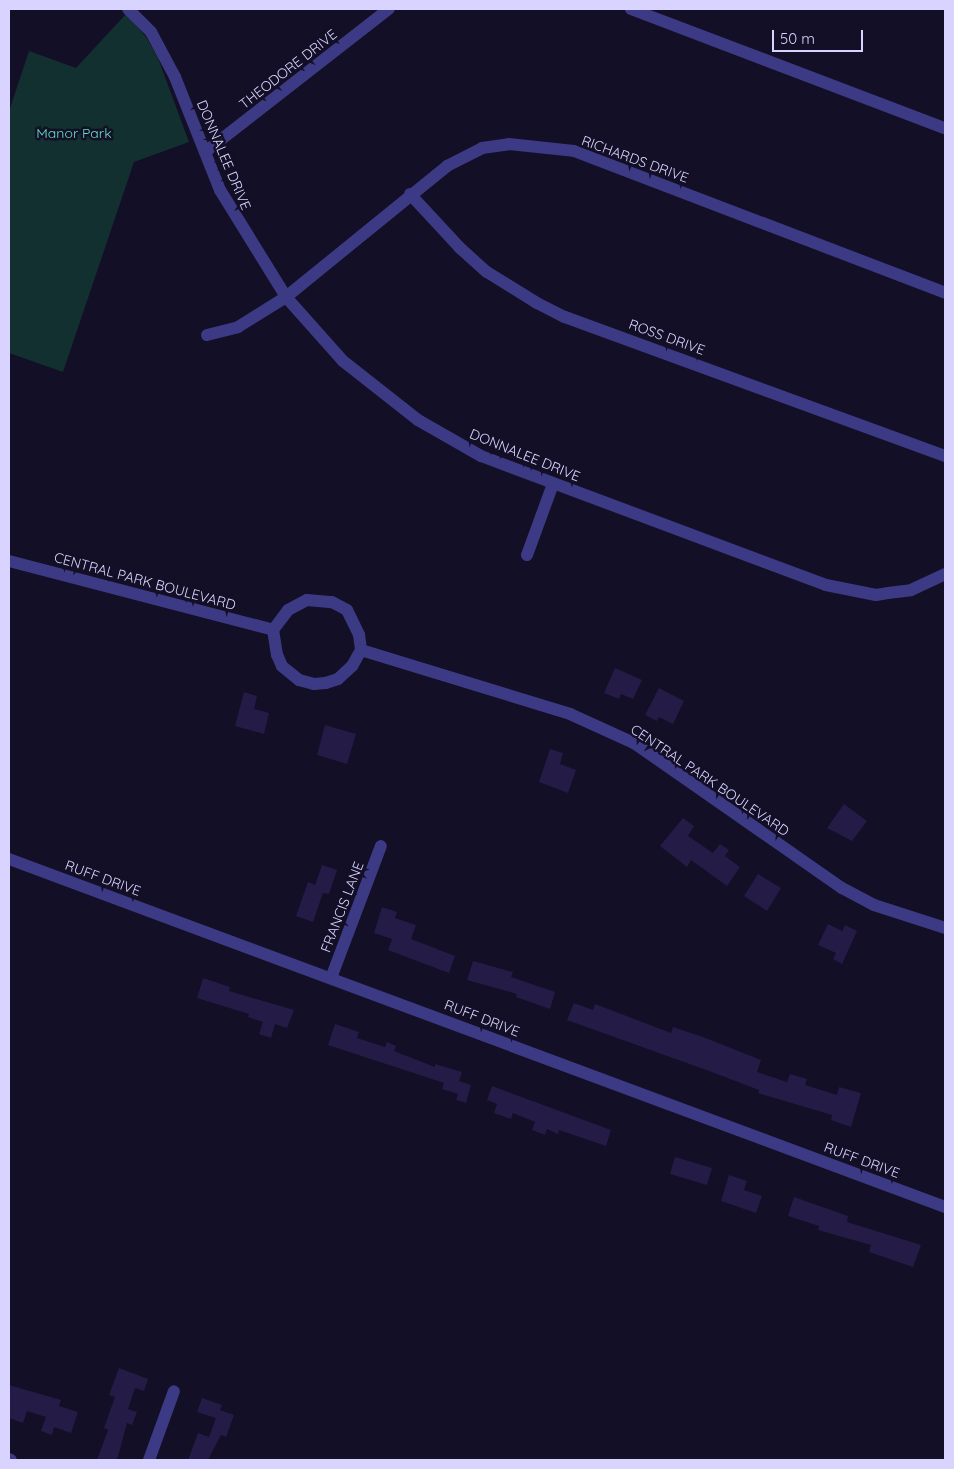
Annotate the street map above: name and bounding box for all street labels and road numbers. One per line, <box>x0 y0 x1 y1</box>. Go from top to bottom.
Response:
street label: THEODORE DRIVE <box>236 26 340 112</box>
street label: DONNALEE DRIVE <box>193 98 255 212</box>
street label: RICHARDS DRIVE <box>579 132 691 186</box>
street label: ROSS DRIVE <box>627 315 707 359</box>
street label: DONNALEE DRIVE <box>467 425 583 485</box>
street label: CENTRAL PARK BOULEVARD <box>52 549 238 613</box>
street label: CENTRAL PARK BOULEVARD <box>628 721 792 839</box>
street label: RUFF DRIVE <box>63 857 143 899</box>
street label: FRANCIS LANE <box>317 859 367 955</box>
street label: RUFF DRIVE <box>442 996 522 1040</box>
street label: RUFF DRIVE <box>822 1139 902 1181</box>

